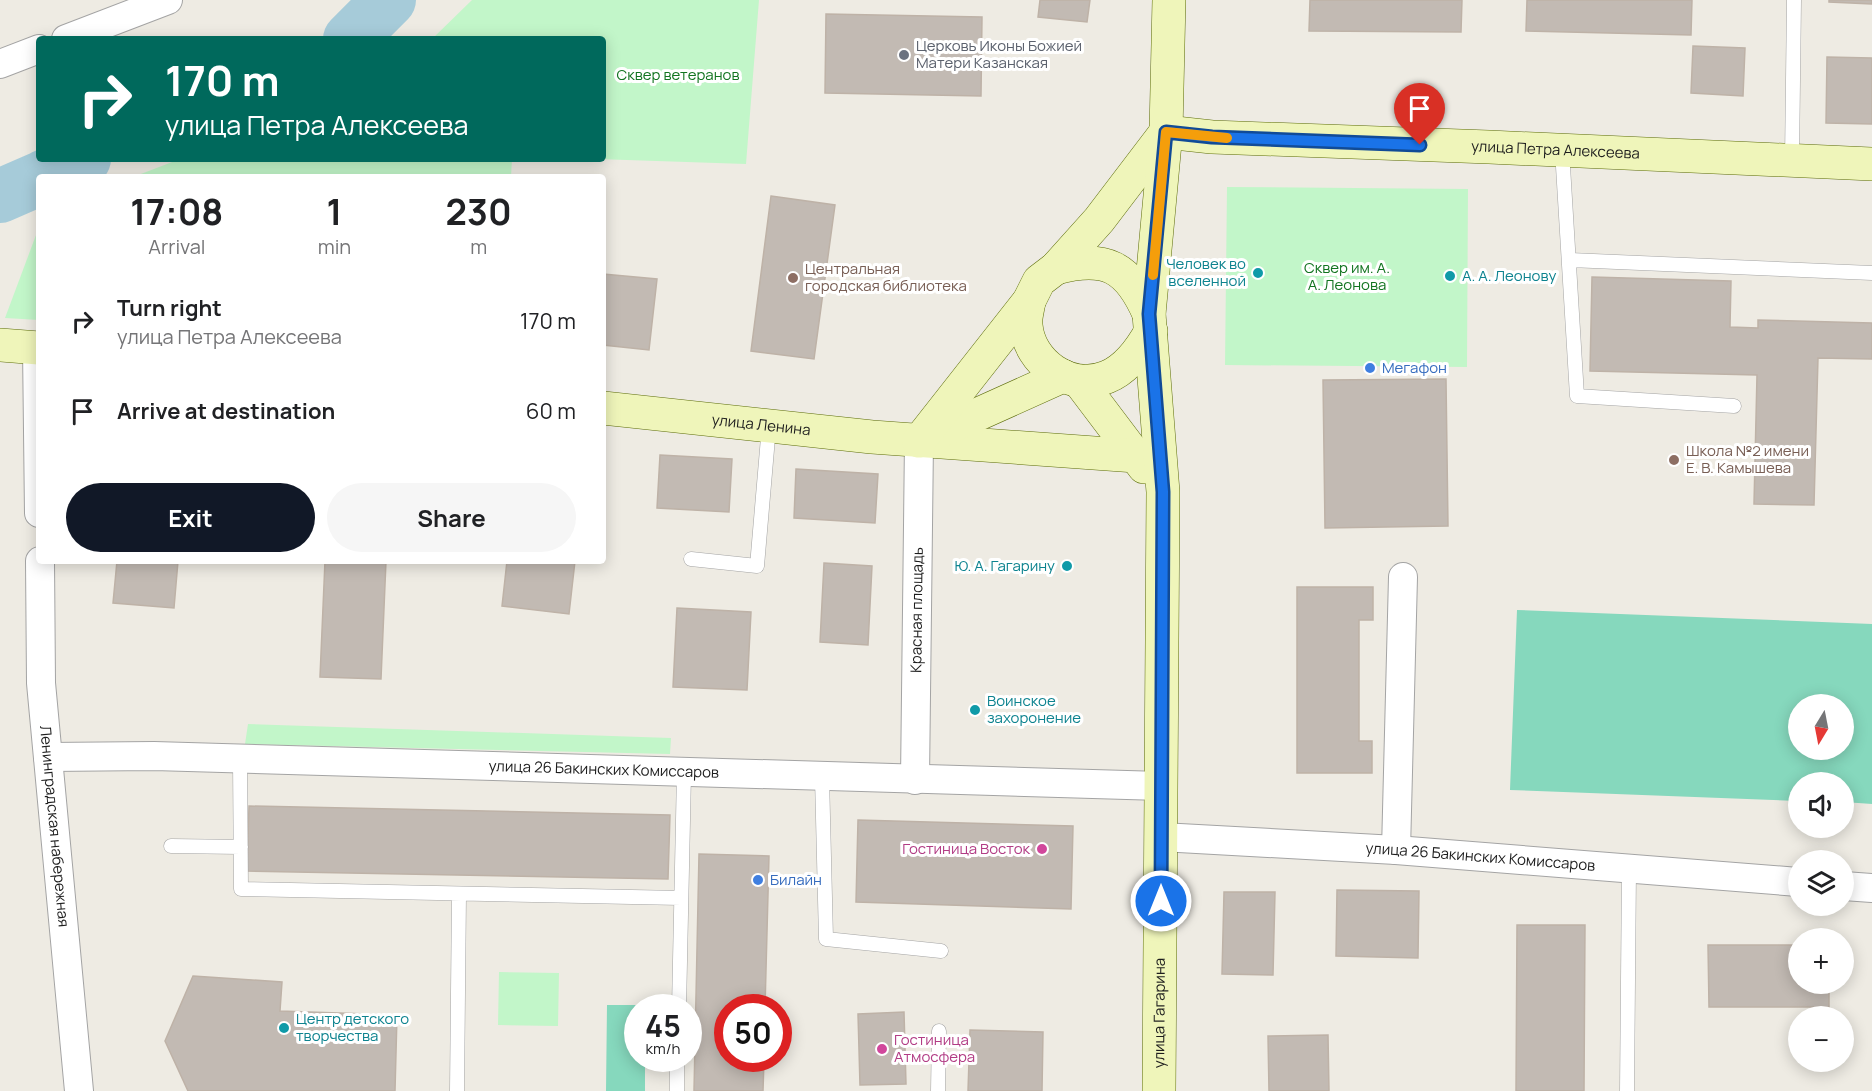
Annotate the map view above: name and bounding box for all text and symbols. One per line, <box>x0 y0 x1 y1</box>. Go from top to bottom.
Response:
place label: Церковь Иконы Божией Матери Казанская <box>916 35 1082 73</box>
marker: Церковь Иконы Божией Матери Казанская <box>897 48 911 62</box>
text: 170 m <box>165 51 280 109</box>
icon: right <box>66 60 144 138</box>
park label: Сквер ветеранов <box>617 64 739 85</box>
pin <box>1394 83 1445 145</box>
icon: arrive <box>1403 92 1436 125</box>
text: улица Петра Алексеева <box>165 106 469 143</box>
street label: улица Петра Алексеева <box>1471 135 1640 164</box>
text: 17:08 <box>130 187 223 236</box>
text: 1 <box>327 187 342 236</box>
text: 230 <box>446 187 512 236</box>
text: Arrival <box>148 233 205 260</box>
text: min <box>318 233 351 260</box>
text: m <box>470 233 487 260</box>
place label: Человек во вселенной <box>1166 253 1246 291</box>
park label: Сквер им. А. А. Леонова <box>1304 257 1390 295</box>
place label: Центральная городская библиотека <box>805 258 967 296</box>
place label: А. А. Леонову <box>1462 265 1557 286</box>
marker: Человек во вселенной <box>1251 266 1265 280</box>
marker: А. А. Леонову <box>1443 269 1457 283</box>
marker: Центральная городская библиотека <box>786 271 800 285</box>
text: Turn right <box>117 293 222 323</box>
icon: right <box>66 305 99 338</box>
text: 170 m <box>520 306 576 336</box>
text: улица Петра Алексеева <box>117 323 342 350</box>
place label: Мегафон <box>1382 357 1447 378</box>
marker: Мегафон <box>1363 361 1377 375</box>
icon: arrive <box>66 395 99 428</box>
text: Arrive at destination <box>117 396 335 426</box>
text: 60 m <box>526 396 576 426</box>
street label: улица Ленина <box>711 409 812 440</box>
place label: Школа №2 имени Е. В. Камышева <box>1686 440 1809 478</box>
marker: Школа №2 имени Е. В. Камышева <box>1667 453 1681 467</box>
button: Exit <box>66 483 315 552</box>
button: Share <box>327 483 576 552</box>
street label: Красная площадь <box>905 547 928 673</box>
place label: Ю. А. Гагарину <box>954 555 1055 576</box>
marker: Ю. А. Гагарину <box>1060 559 1074 573</box>
place label: Воинское захоронение <box>987 690 1081 728</box>
north arrow <box>1788 694 1854 760</box>
map controls <box>1788 694 1854 1072</box>
marker: Воинское захоронение <box>968 703 982 717</box>
street label: Ленинградская набережная <box>35 725 75 928</box>
street label: улица 26 Бакинских Комиссаров <box>488 755 719 783</box>
button: sound <box>1788 772 1854 838</box>
street label: улица 26 Бакинских Комиссаров <box>1365 837 1596 876</box>
place label: Гостиница Восток <box>902 838 1031 859</box>
marker: Гостиница Восток <box>1035 842 1049 856</box>
button: layers <box>1788 850 1854 916</box>
place label: Билайн <box>770 869 822 890</box>
position arrow <box>1129 869 1193 933</box>
marker: Билайн <box>751 873 765 887</box>
button: + <box>1788 928 1854 994</box>
street label: улица Гагарина <box>1148 958 1170 1068</box>
speed limit sign: 50 <box>714 994 792 1072</box>
text: 45 <box>645 1005 681 1046</box>
button: − <box>1788 1006 1854 1072</box>
place label: Центр детского творчества <box>296 1008 409 1046</box>
marker: Центр детского творчества <box>277 1021 291 1035</box>
place label: Гостиница Атмосфера <box>894 1029 975 1067</box>
text: km/h <box>646 1038 680 1059</box>
marker: Гостиница Атмосфера <box>875 1042 889 1056</box>

